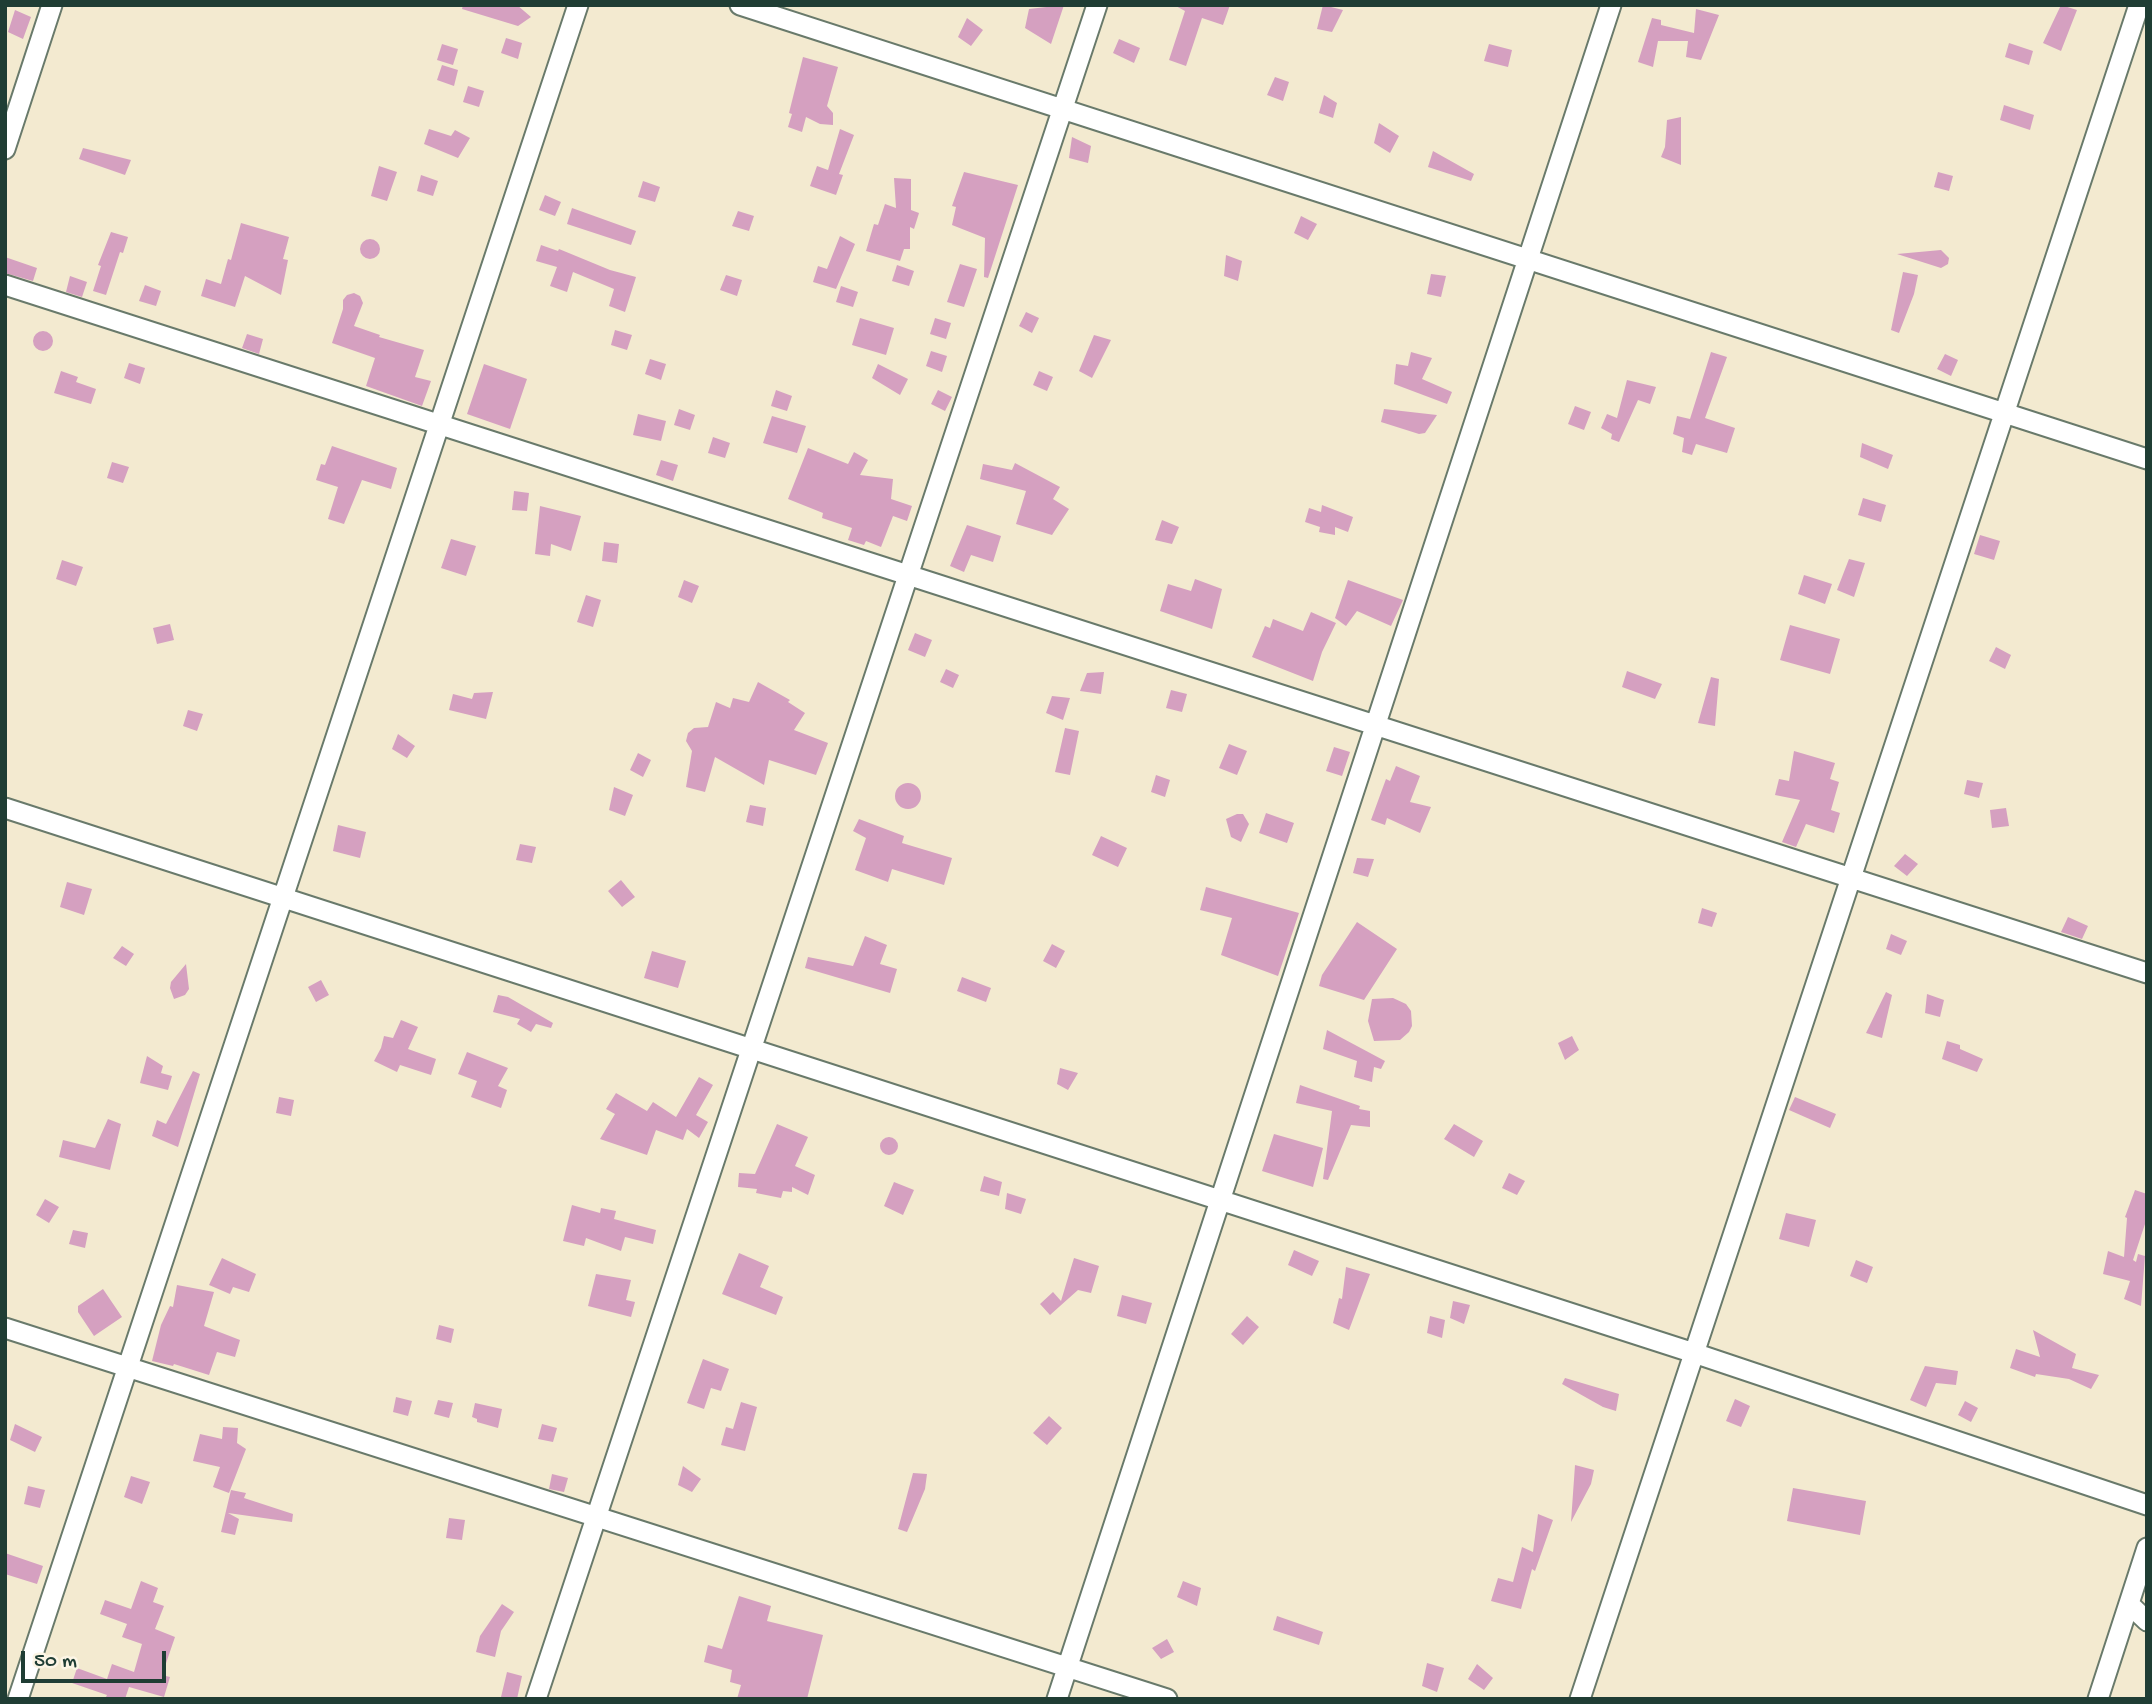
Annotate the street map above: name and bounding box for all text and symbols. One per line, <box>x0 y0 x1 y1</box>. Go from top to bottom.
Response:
scale bar <box>24 1638 170 1682</box>
text: 50 m <box>34 1650 77 1675</box>

